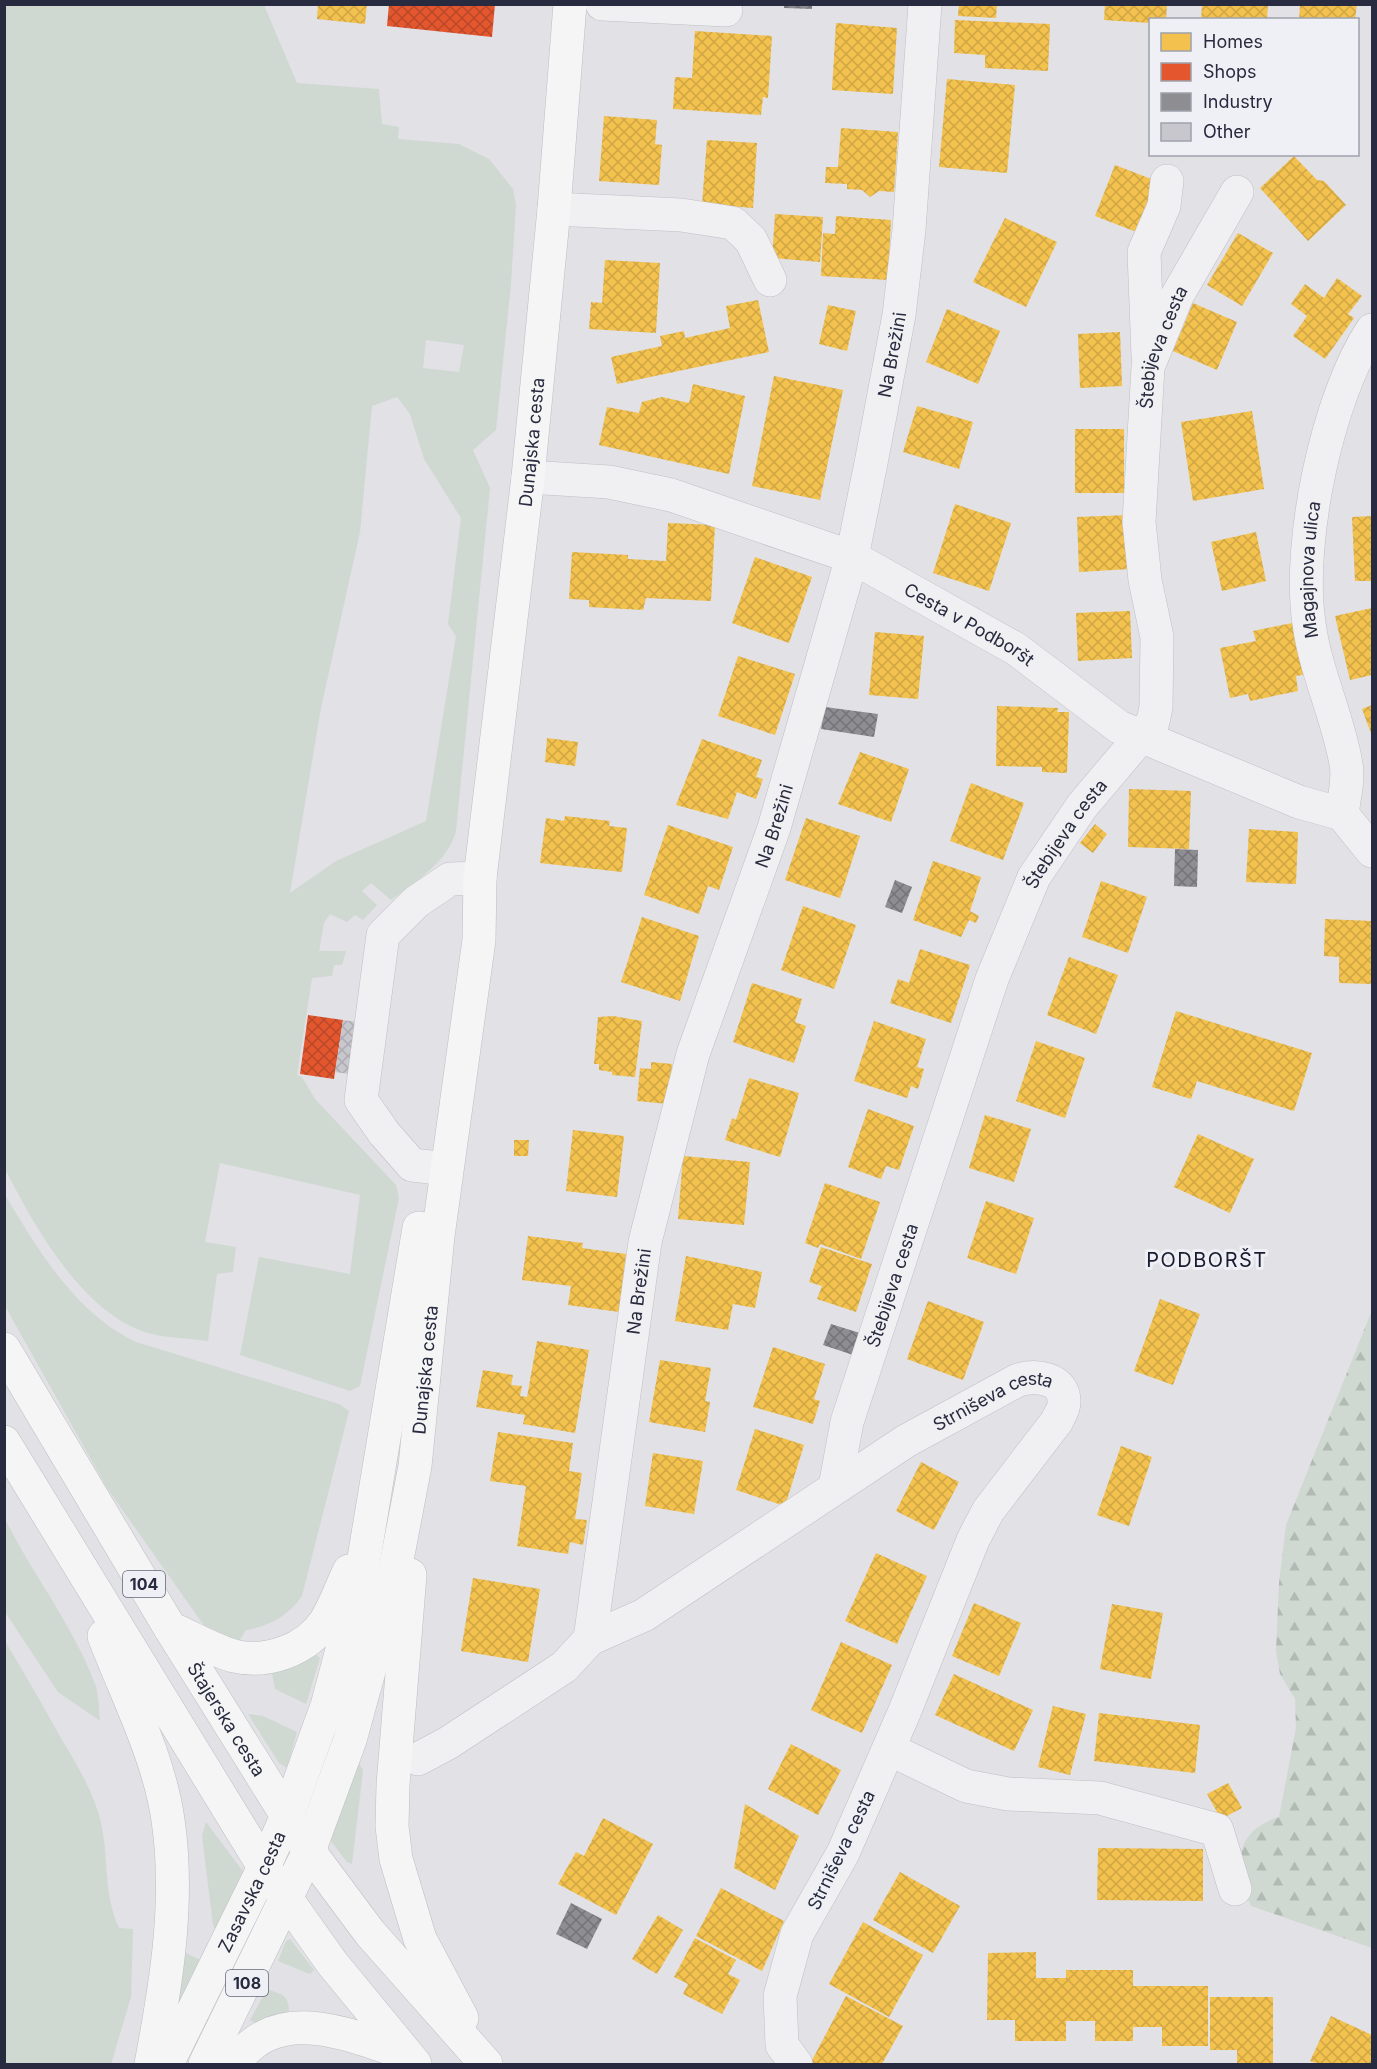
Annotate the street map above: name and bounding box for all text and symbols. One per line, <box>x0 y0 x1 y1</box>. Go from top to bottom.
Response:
legend <box>1149 18 1359 156</box>
text: Homes <box>1203 31 1263 52</box>
text: Shops <box>1203 61 1257 82</box>
text: Industry <box>1203 91 1273 112</box>
text: Other <box>1203 121 1251 142</box>
street label: Štebijeva cesta <box>1134 282 1191 410</box>
street label: Na Brežini <box>873 311 910 399</box>
street label: Dunajska cesta <box>514 377 548 508</box>
street label: Magajnova ulica <box>1296 499 1324 640</box>
street label: Cesta v Podboršt <box>901 578 1039 670</box>
street label: Štebijeva cesta <box>1019 774 1111 891</box>
street label: Na Brežini <box>750 781 797 870</box>
street label: Štebijeva cesta <box>861 1221 922 1350</box>
street label: Na Brežini <box>622 1247 655 1336</box>
district label: PODBORŠT <box>1146 1248 1268 1272</box>
street label: Dunajska cesta <box>408 1304 442 1435</box>
street label: Strniševa cesta <box>929 1367 1056 1435</box>
road number: 104 <box>123 1571 165 1597</box>
street label: Štajerska cesta <box>183 1658 270 1780</box>
street label: Strniševa cesta <box>803 1787 879 1913</box>
street label: Zasavska cesta <box>213 1828 289 1956</box>
road number: 108 <box>226 1970 268 1996</box>

